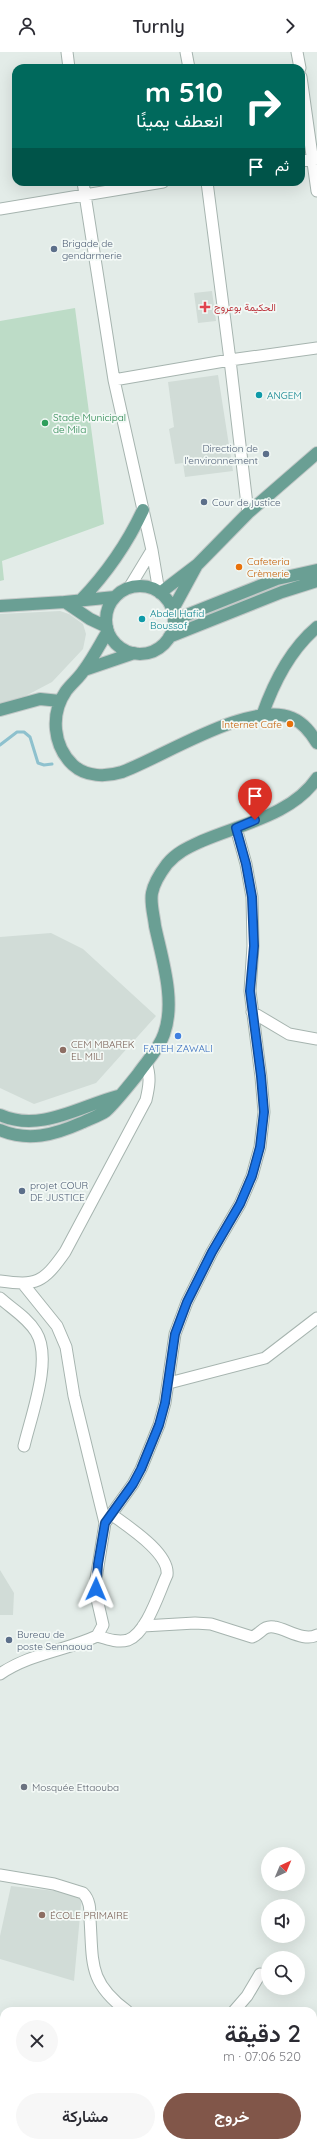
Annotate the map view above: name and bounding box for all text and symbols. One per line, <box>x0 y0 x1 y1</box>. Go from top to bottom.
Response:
icon: person <box>16 15 38 37</box>
text: Turnly <box>132 15 185 38</box>
icon: forward <box>279 15 301 37</box>
text: 510 m <box>145 74 223 109</box>
icon: right <box>237 80 289 132</box>
text: انعطف يمينًا <box>136 109 223 132</box>
icon: arrive <box>245 156 267 178</box>
text: ثم <box>275 156 289 175</box>
place label: Brigade de gendarmerie <box>62 237 122 262</box>
marker: Brigade de gendarmerie <box>49 244 59 254</box>
marker: الحكيمة بوعروج <box>199 301 211 313</box>
place label: الحكيمة بوعروج <box>214 301 276 314</box>
place label: ANGEM <box>267 389 302 402</box>
marker: ANGEM <box>254 390 264 400</box>
place label: Stade Municipal de Mila <box>53 411 126 436</box>
marker: Stade Municipal de Mila <box>40 418 50 428</box>
place label: Direction de l'environnement <box>184 442 259 467</box>
marker: Direction de l'environnement <box>261 449 271 459</box>
place label: Cour de justice <box>212 496 281 509</box>
marker: Cour de justice <box>199 497 209 507</box>
place label: Cafeteria Crèmerie <box>247 555 290 580</box>
marker: Cafeteria Crèmerie <box>234 562 244 572</box>
place label: Abdel Hafid Boussof <box>150 607 204 632</box>
marker: Abdel Hafid Boussof <box>137 614 147 624</box>
place label: Internet Cafe <box>222 718 282 731</box>
marker: Internet Cafe <box>285 719 295 729</box>
pin <box>238 779 272 820</box>
icon: arrive <box>244 785 266 807</box>
marker: FATEH ZAWALI <box>173 1031 183 1041</box>
place label: CEM MBAREK EL MILI <box>71 1038 135 1063</box>
place label: FATEH ZAWALI <box>143 1042 213 1055</box>
marker: CEM MBAREK EL MILI <box>58 1045 68 1055</box>
place label: projet COUR DE JUSTICE <box>30 1179 89 1204</box>
marker: projet COUR DE JUSTICE <box>17 1186 27 1196</box>
position arrow <box>75 1568 117 1610</box>
place label: Bureau de poste Sennaoua <box>17 1628 92 1653</box>
marker: Bureau de poste Sennaoua <box>4 1635 14 1645</box>
place label: Mosquée Ettaouba <box>32 1781 119 1794</box>
marker: Mosquée Ettaouba <box>19 1782 29 1792</box>
north arrow <box>261 1847 305 1891</box>
map controls <box>261 1847 305 1995</box>
button: sound <box>261 1899 305 1943</box>
place label: ÉCOLE PRIMAIRE <box>50 1909 129 1922</box>
marker: ÉCOLE PRIMAIRE <box>37 1910 47 1920</box>
button: search <box>261 1951 305 1995</box>
text: 2 دقيقة <box>224 2018 301 2048</box>
button: close <box>16 2020 58 2062</box>
text: 520 m · 07:06 <box>223 2048 301 2064</box>
button: مشاركة <box>16 2093 155 2139</box>
button: خروج <box>163 2093 301 2139</box>

